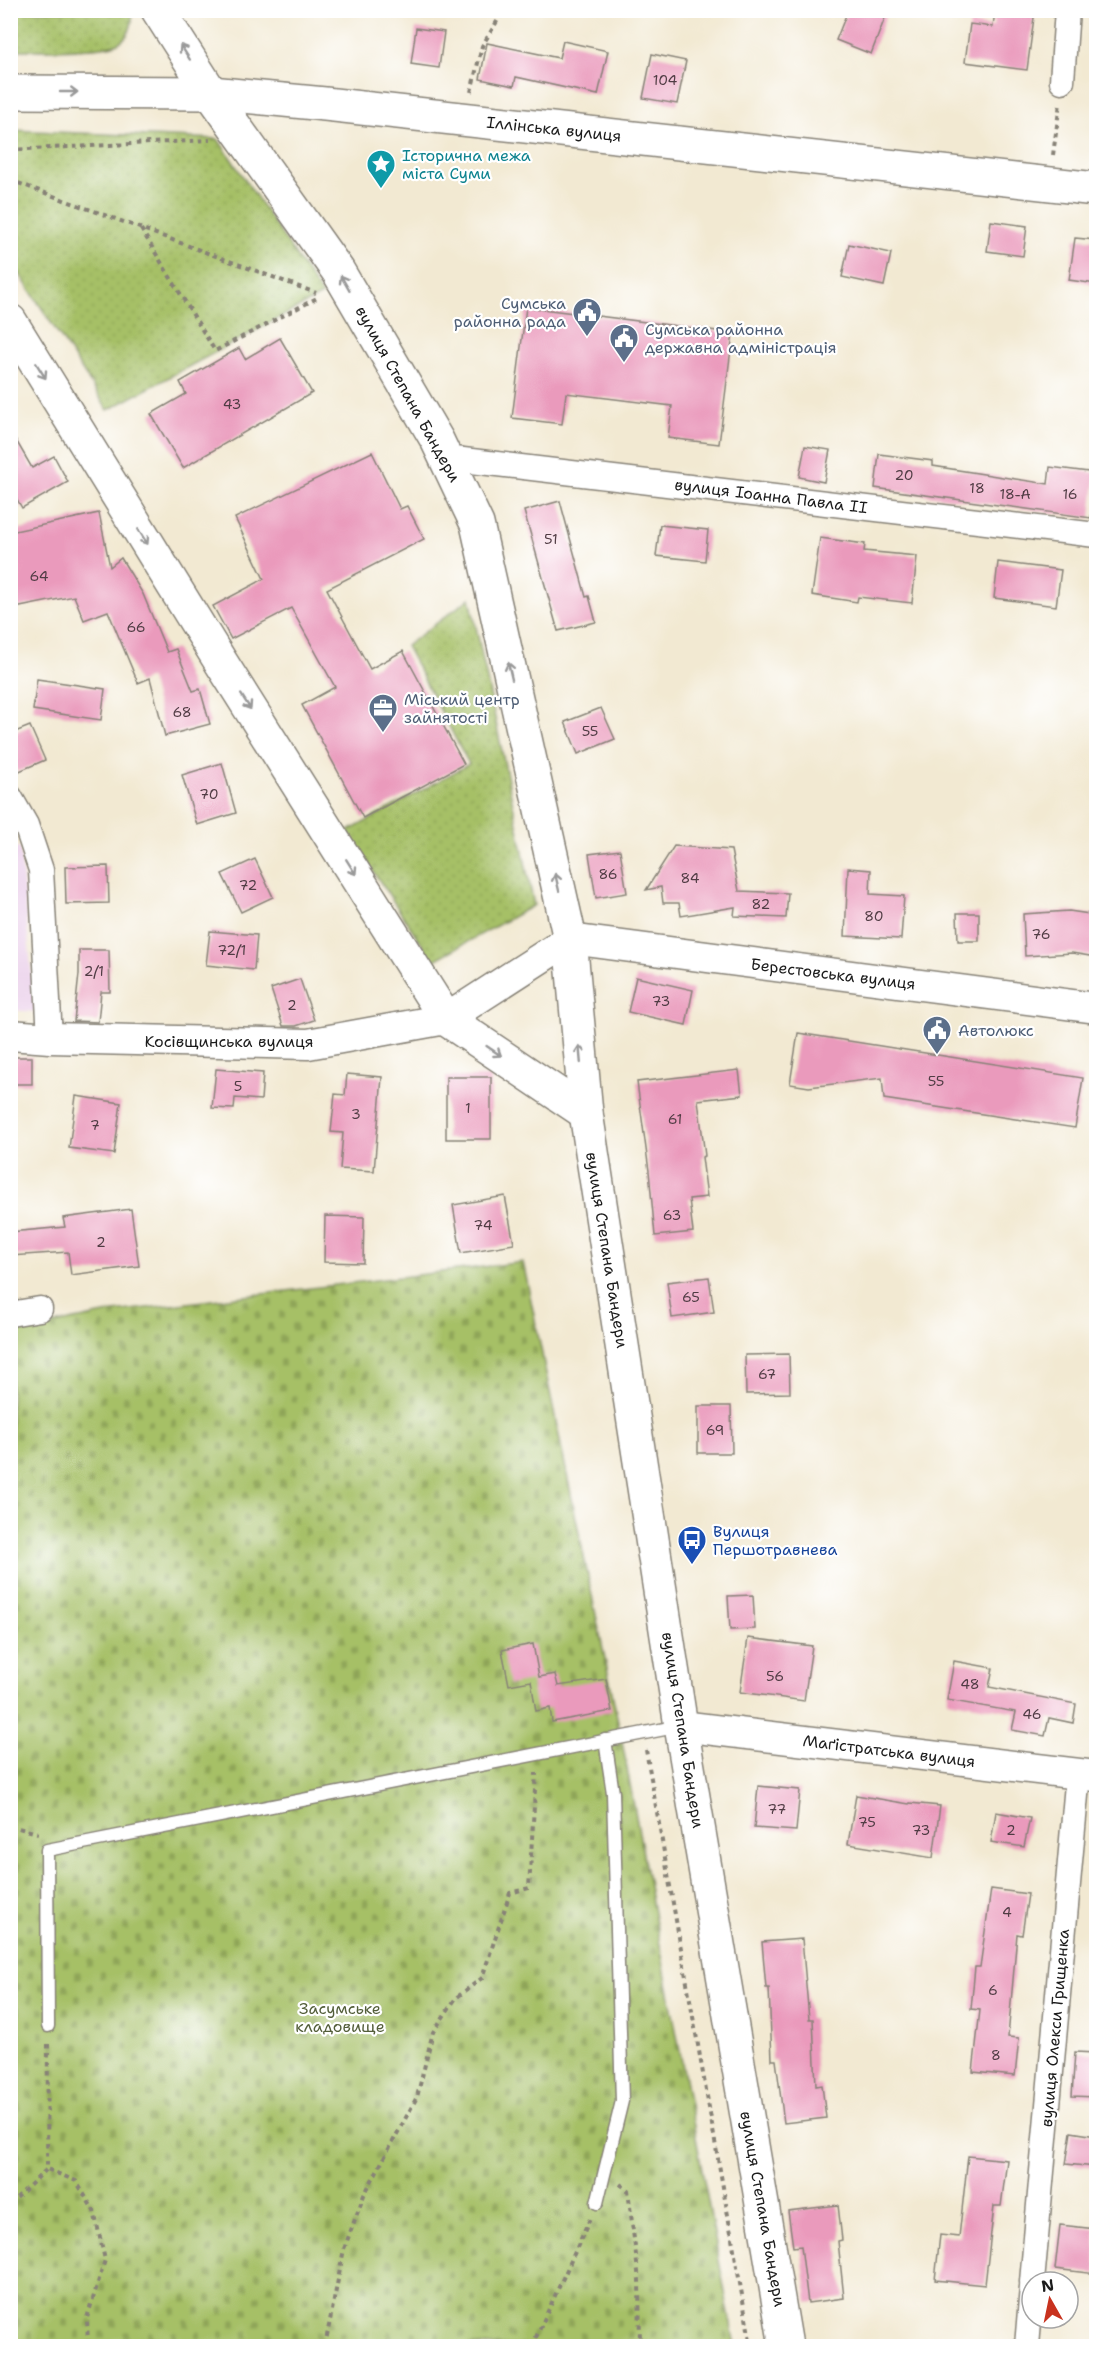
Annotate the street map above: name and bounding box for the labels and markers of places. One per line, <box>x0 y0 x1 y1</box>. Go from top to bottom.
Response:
place label: Історична межа міста Суми <box>402 145 531 184</box>
place icon: Історична межа міста Суми <box>365 148 397 190</box>
place label: Сумська районна рада <box>454 293 566 332</box>
public building icon: Сумська районна рада <box>571 296 603 338</box>
place label: Сумська районна державна адміністрація <box>645 319 837 358</box>
public building icon: Сумська районна державна адміністрація <box>608 322 640 364</box>
place label: Міський центр зайнятості <box>404 689 520 728</box>
office icon: Міський центр зайнятості <box>367 692 399 734</box>
public building icon: Автолюкс <box>921 1014 953 1056</box>
place label: Автолюкс <box>958 1020 1034 1041</box>
place label: Вулиця Першотравнева <box>713 1521 838 1560</box>
bus stop icon: Вулиця Першотравнева <box>676 1524 708 1566</box>

